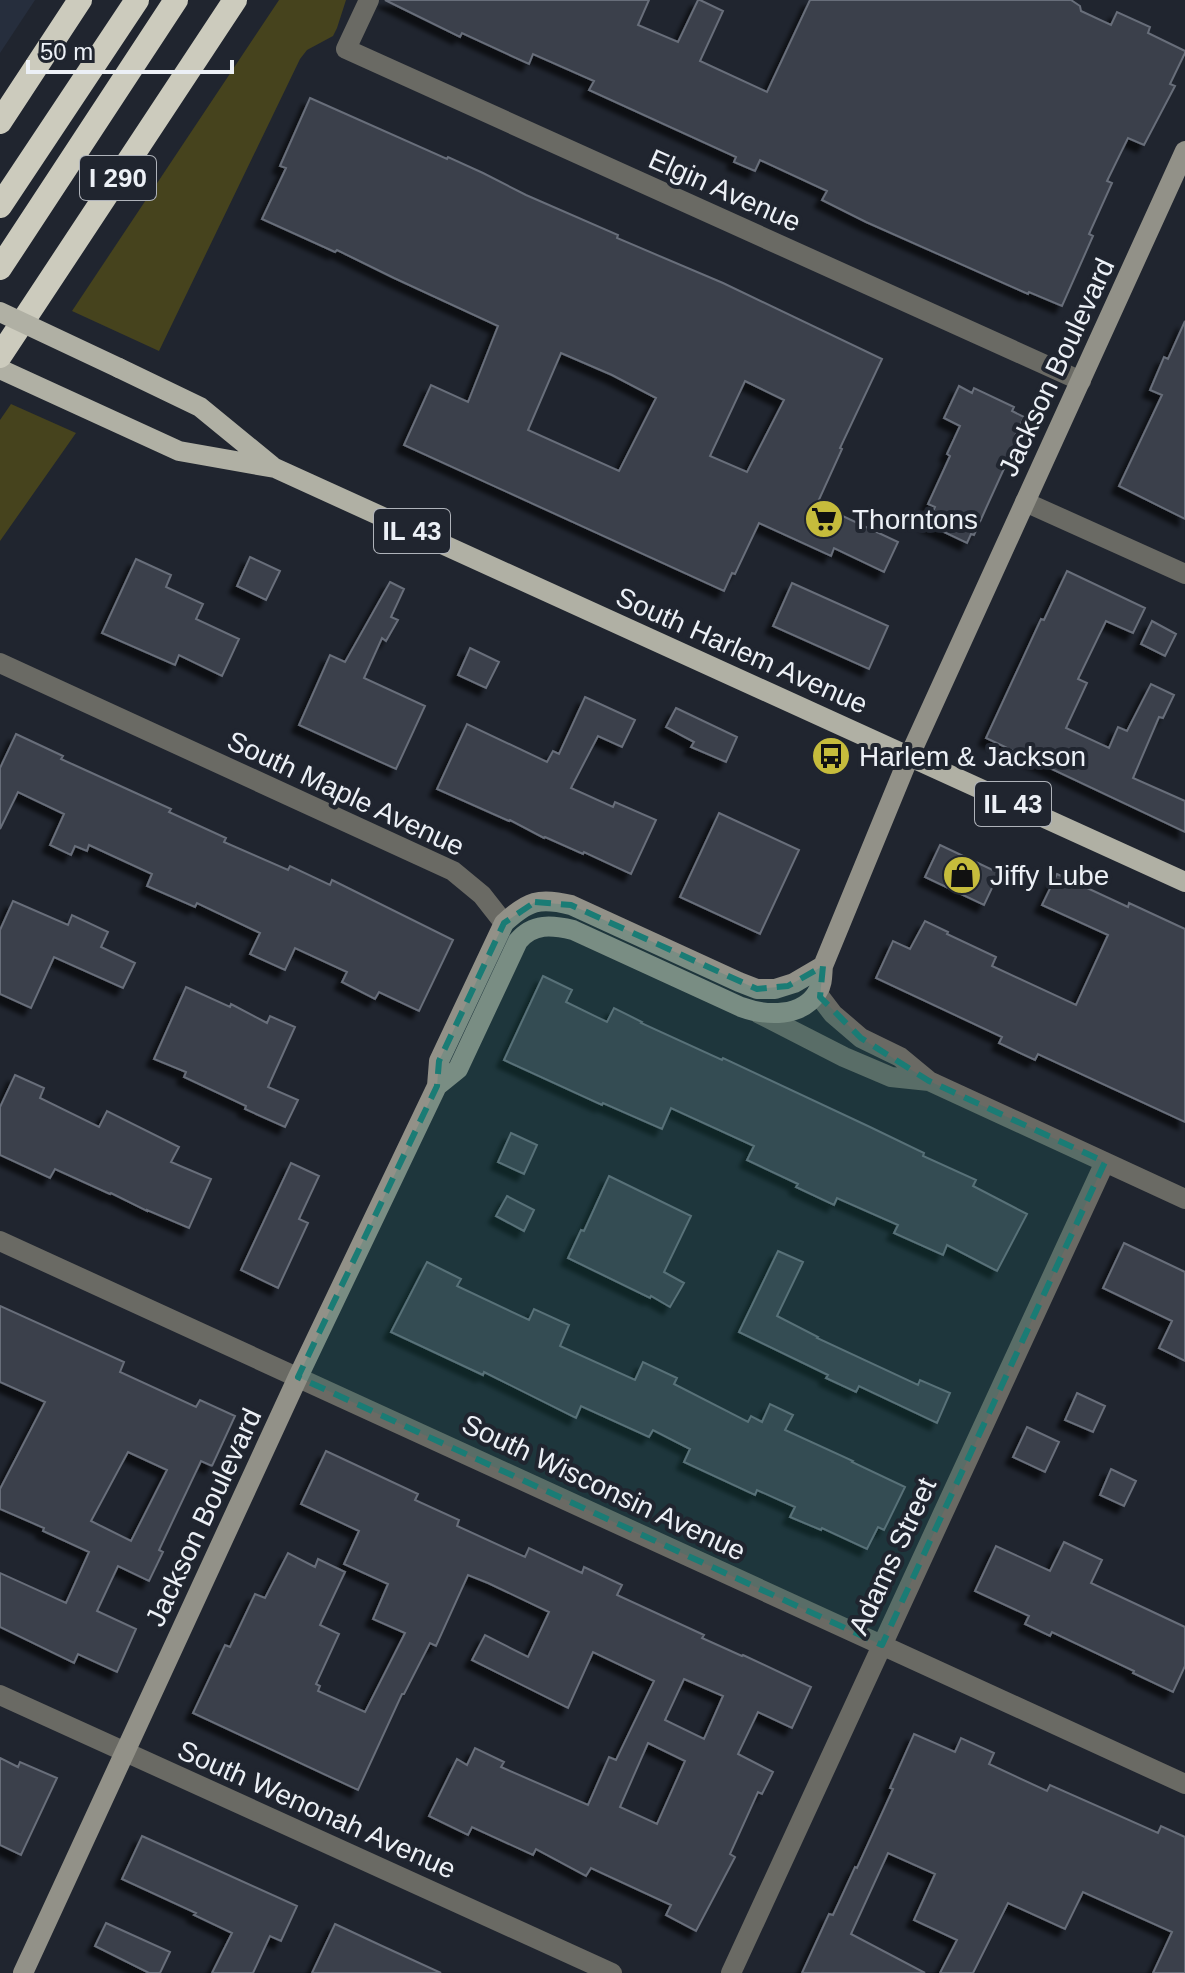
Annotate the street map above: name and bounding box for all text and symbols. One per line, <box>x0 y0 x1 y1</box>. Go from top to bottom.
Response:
scale bar <box>28 24 232 74</box>
text: 50 m <box>40 38 93 65</box>
street label: Elgin Avenue <box>644 143 806 238</box>
road number: I 290 <box>80 156 156 200</box>
street label: Jackson Boulevard <box>992 253 1120 481</box>
supermarket icon: Thorntons <box>803 498 845 540</box>
place label: Thorntons <box>852 504 978 535</box>
road number: IL 43 <box>374 509 450 553</box>
street label: South Harlem Avenue <box>611 581 872 720</box>
street label: South Maple Avenue <box>222 725 469 862</box>
bus stop icon: Harlem & Jackson <box>810 735 852 777</box>
place label: Harlem & Jackson <box>859 741 1086 772</box>
road number: IL 43 <box>975 782 1051 826</box>
shop icon: Jiffy Lube <box>941 854 983 896</box>
place label: Jiffy Lube <box>990 860 1109 891</box>
street label: Jackson Boulevard <box>139 1403 267 1631</box>
street label: South Wisconsin Avenue <box>457 1408 750 1567</box>
street label: Adams Street <box>843 1473 942 1640</box>
street label: South Wenonah Avenue <box>173 1734 461 1885</box>

